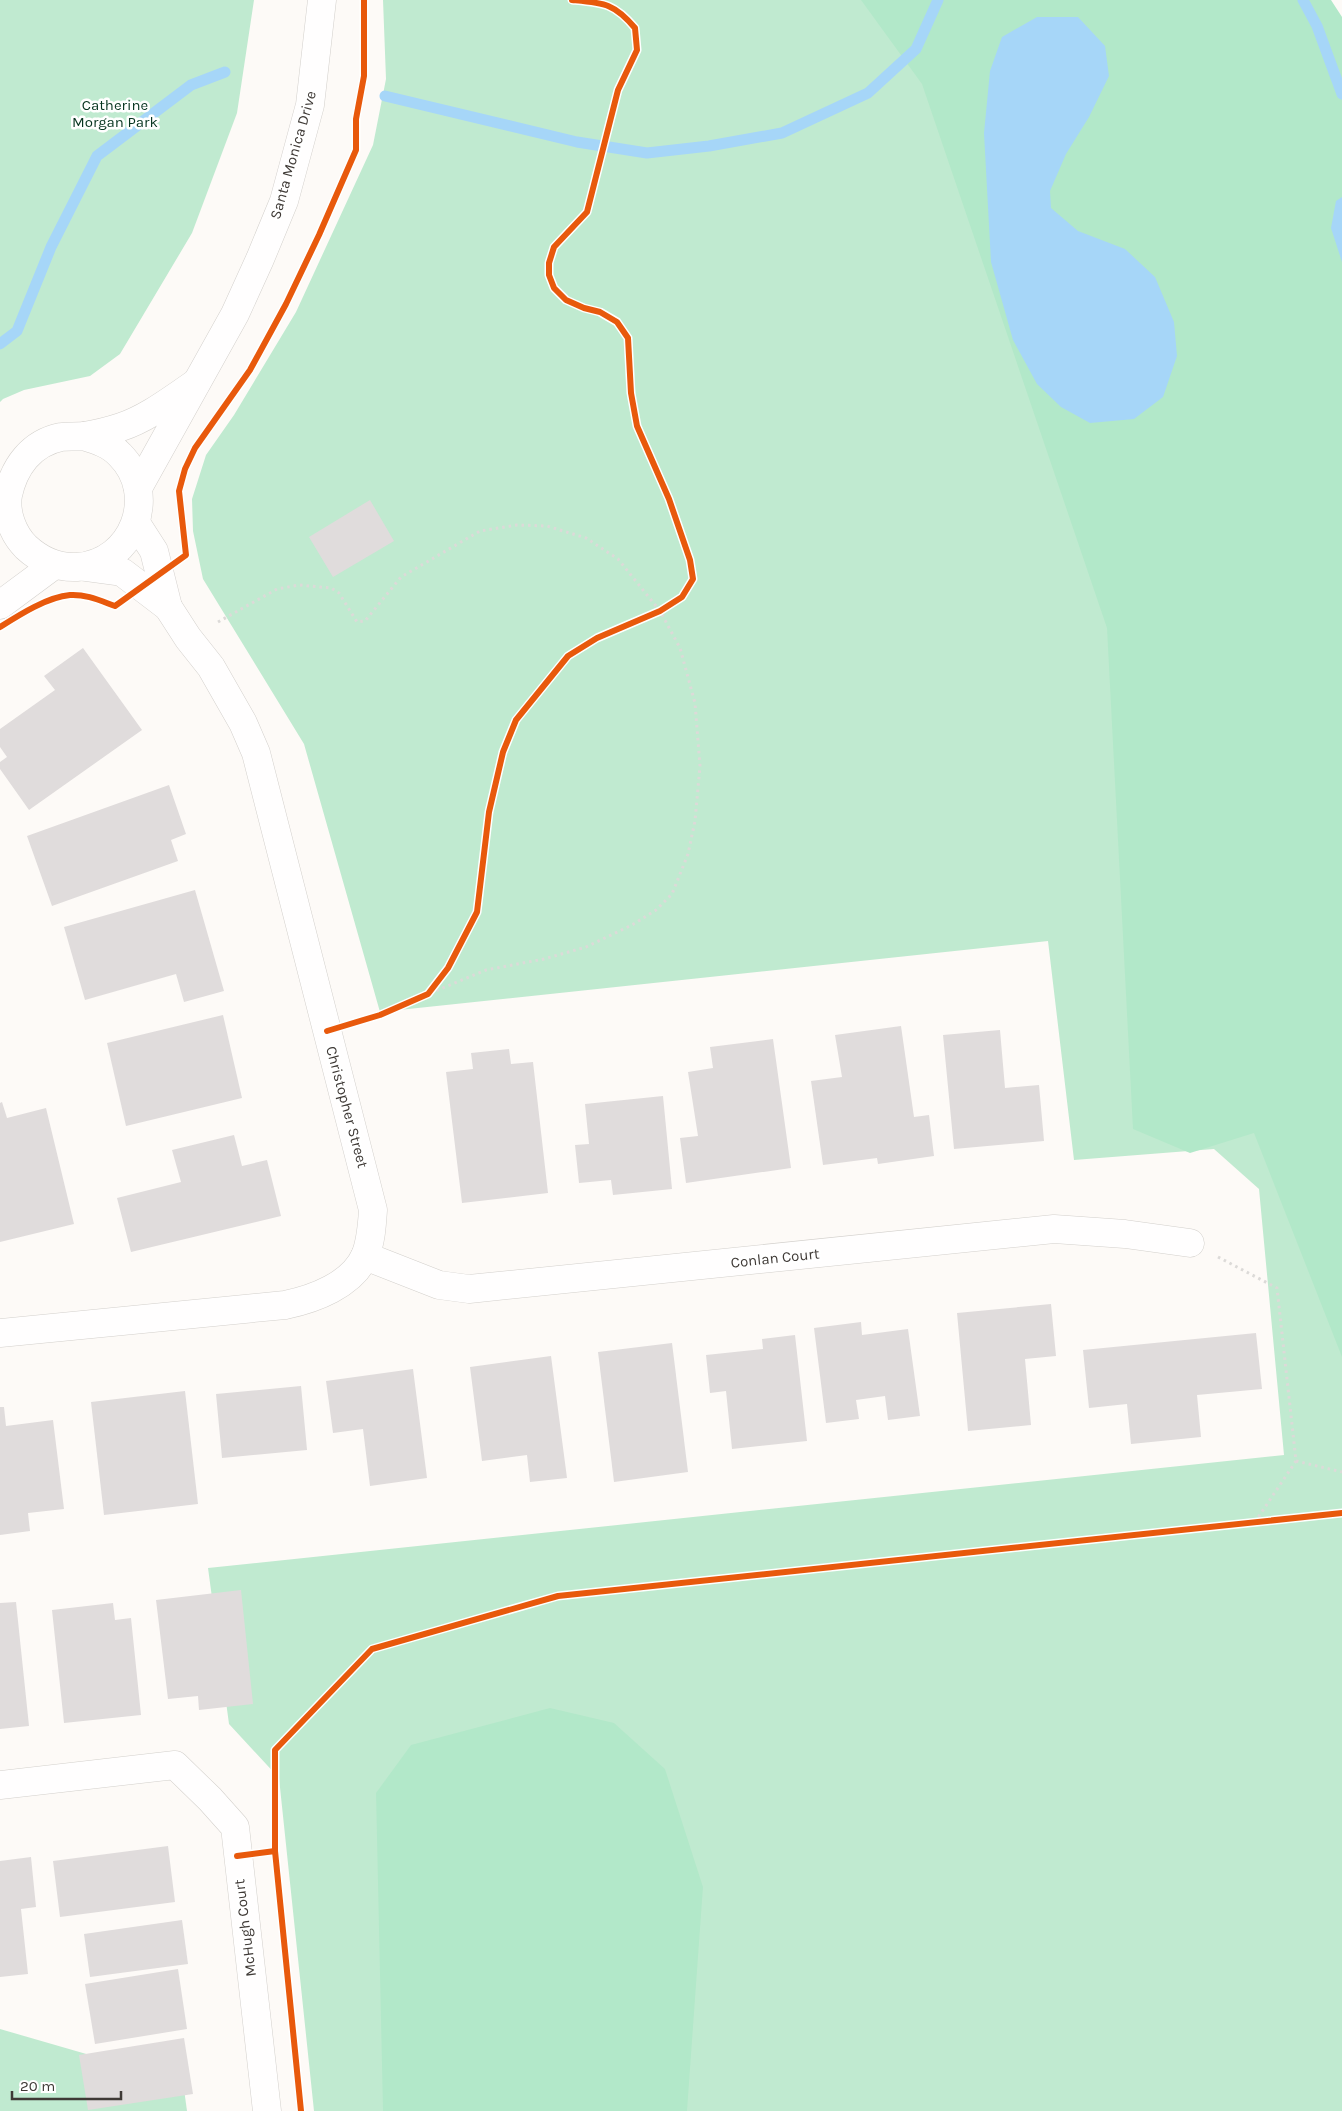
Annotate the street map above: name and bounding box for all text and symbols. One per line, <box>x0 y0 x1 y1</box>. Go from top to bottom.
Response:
street label: Santa Monica Drive <box>266 89 320 221</box>
park label: Catherine Morgan Park <box>72 96 158 131</box>
street label: Christopher Street <box>322 1044 372 1170</box>
street label: Conlan Court <box>730 1244 821 1272</box>
street label: McHugh Court <box>230 1878 260 1978</box>
scale bar <box>12 2068 121 2100</box>
text: 20 m <box>20 2077 55 2095</box>

